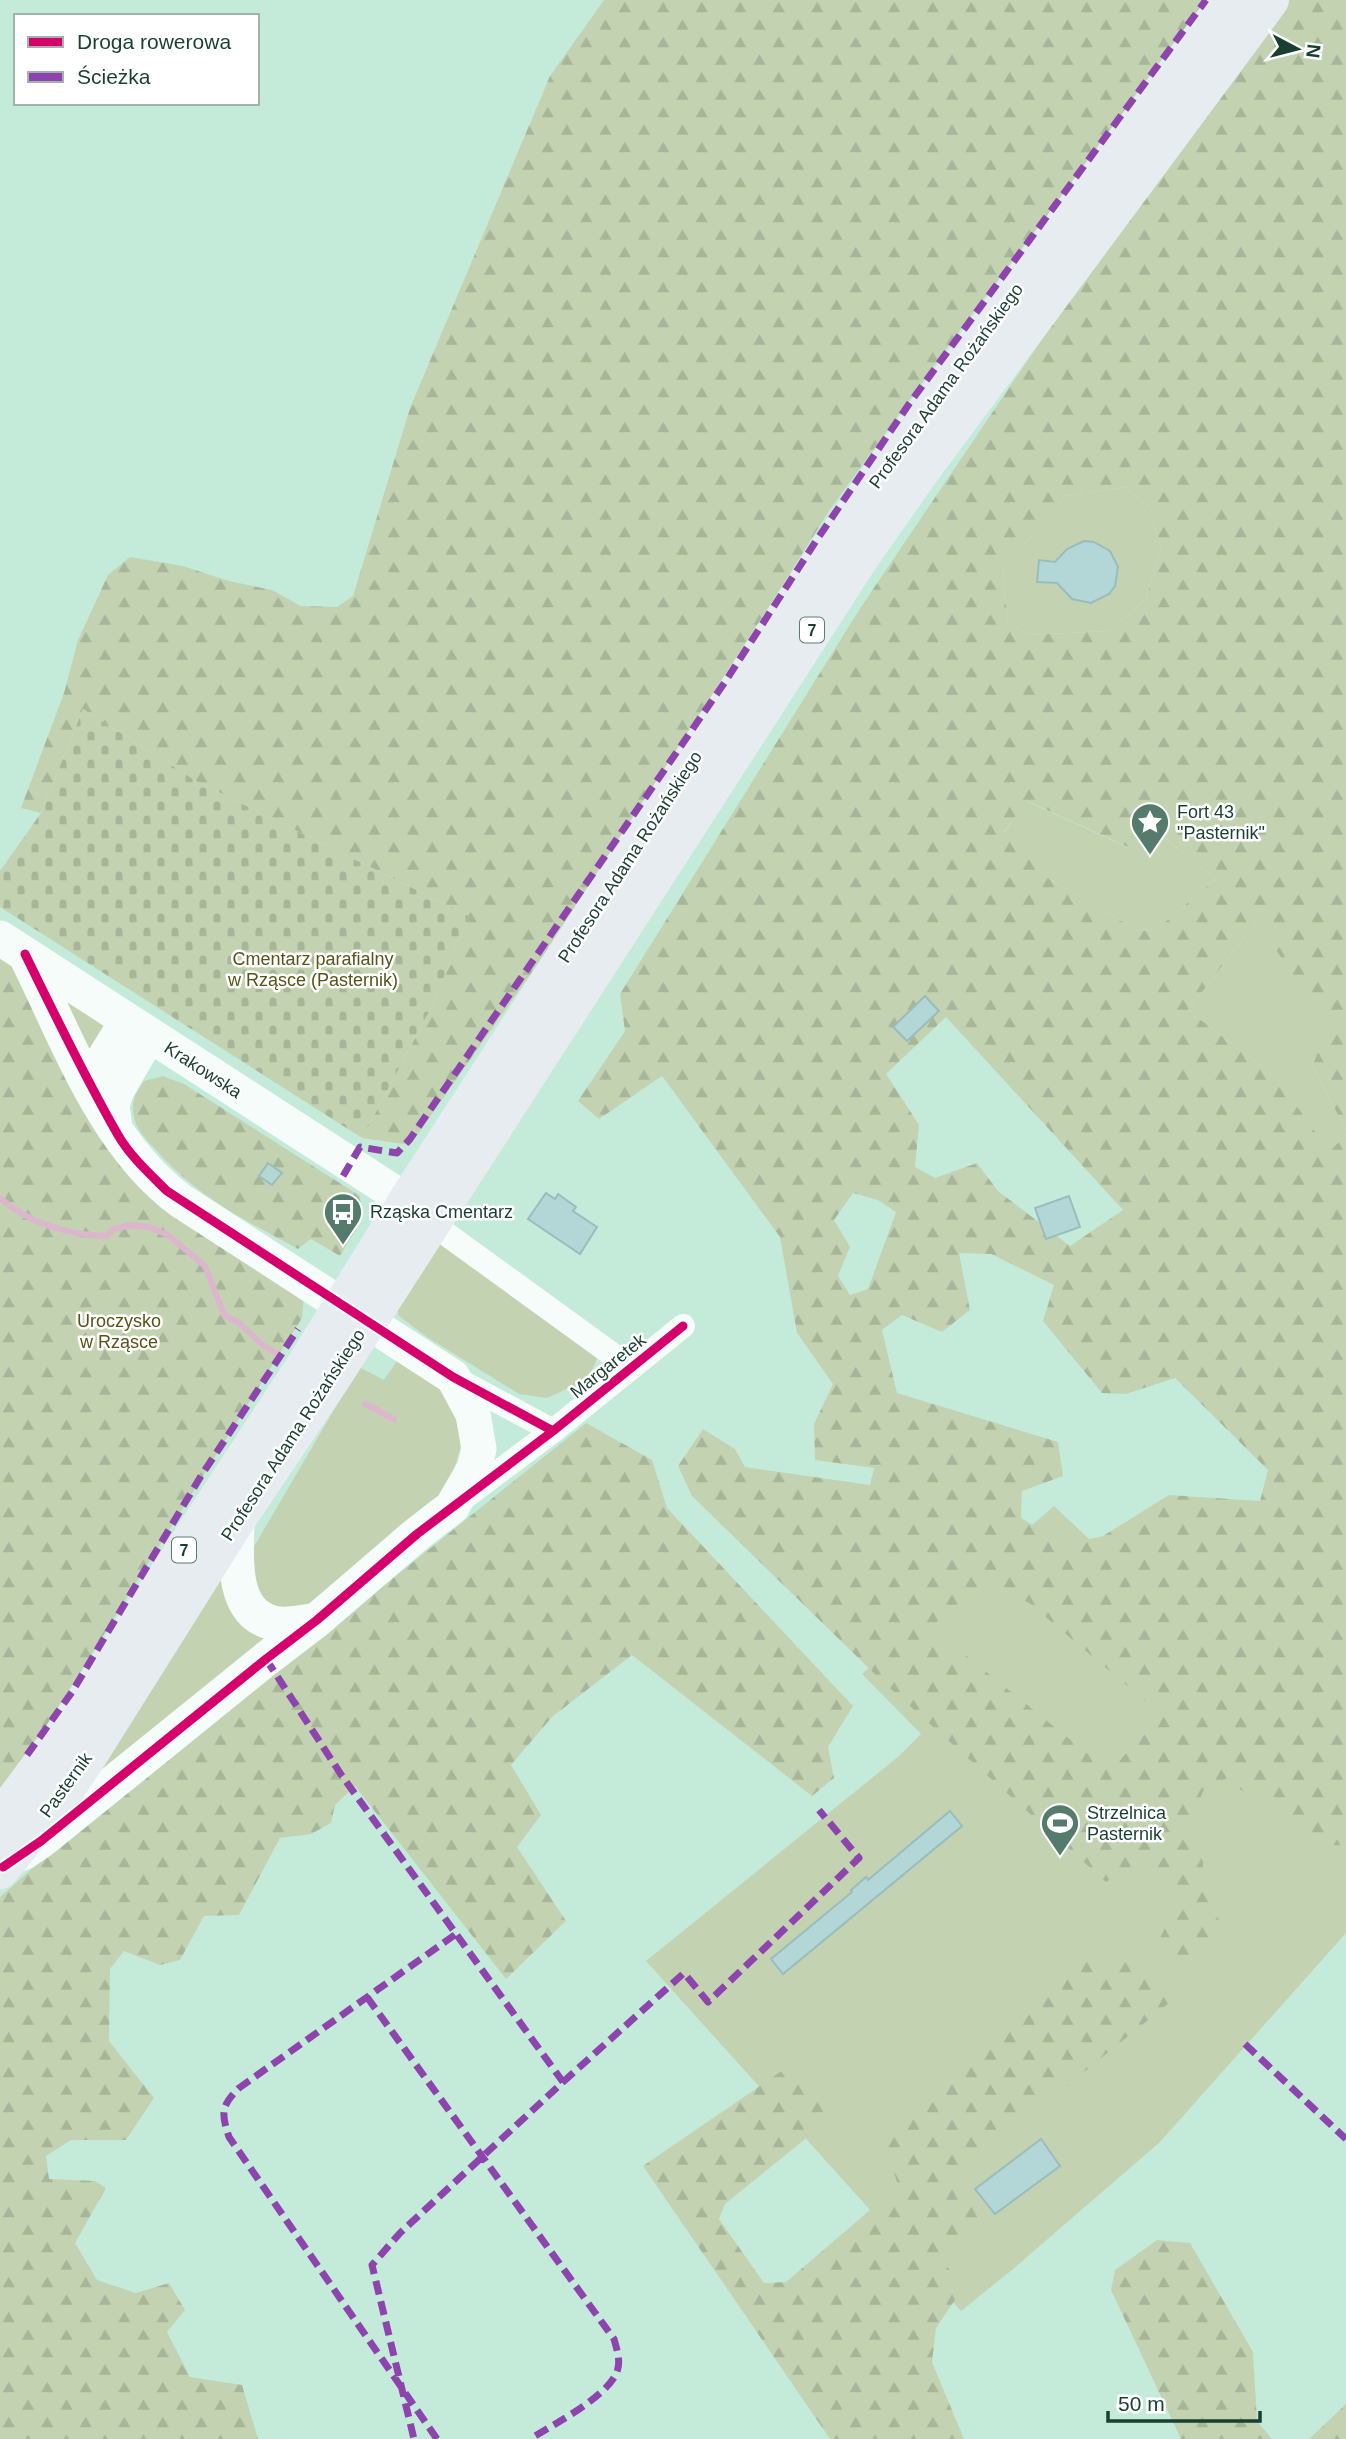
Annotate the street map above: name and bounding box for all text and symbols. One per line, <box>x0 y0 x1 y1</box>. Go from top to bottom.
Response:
legend <box>14 14 259 105</box>
north arrow <box>1262 14 1332 84</box>
text: Droga rowerowa <box>77 30 231 53</box>
text: N <box>1302 43 1325 59</box>
text: Ścieżka <box>77 65 151 88</box>
street label: Profesora Adama Rożańskiego <box>865 280 1027 492</box>
road number: 7 <box>800 618 824 642</box>
street label: Profesora Adama Rożańskiego <box>554 747 706 967</box>
place icon: Fort 43 "Pasternik" <box>1129 801 1171 856</box>
place label: Fort 43 "Pasternik" <box>1177 802 1265 843</box>
park label: Cmentarz parafialny w Rząsce (Pasternik) <box>227 949 398 990</box>
street label: Krakowska <box>161 1038 246 1103</box>
bus stop icon: Rząska Cmentarz <box>322 1191 364 1246</box>
place label: Rząska Cmentarz <box>370 1202 513 1222</box>
park label: Uroczysko w Rząsce <box>77 1311 161 1352</box>
street label: Profesora Adama Rożańskiego <box>217 1325 369 1545</box>
street label: Margaretek <box>566 1329 650 1402</box>
road number: 7 <box>172 1538 196 1562</box>
street label: Pasternik <box>36 1748 97 1821</box>
sports icon: Strzelnica Pasternik <box>1039 1802 1081 1857</box>
place label: Strzelnica Pasternik <box>1087 1803 1167 1844</box>
scale bar <box>1108 2380 1260 2424</box>
text: 50 m <box>1118 2392 1165 2415</box>

